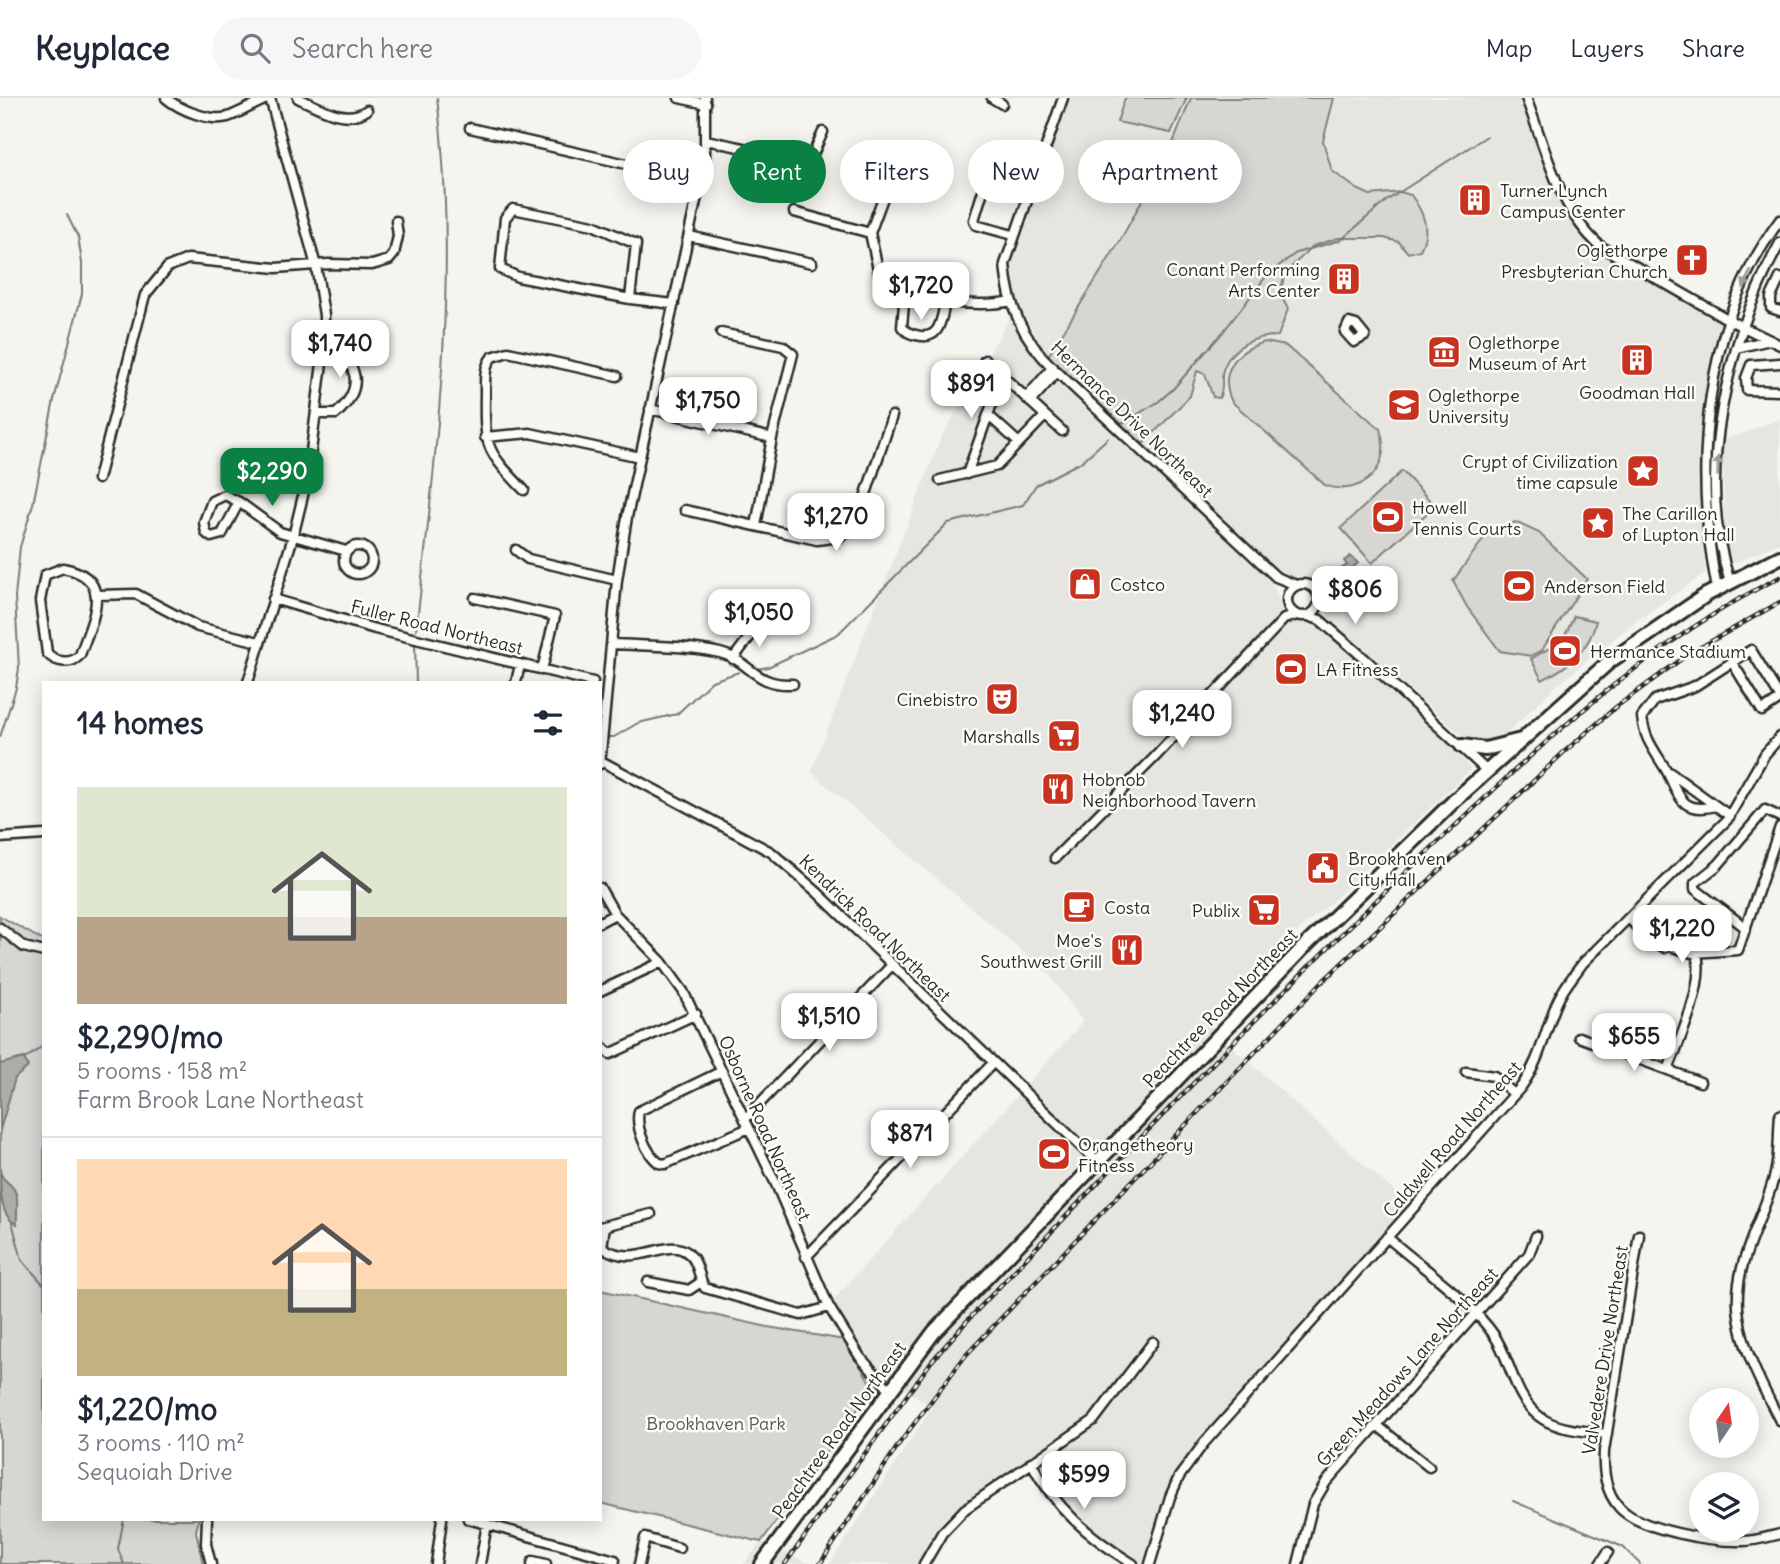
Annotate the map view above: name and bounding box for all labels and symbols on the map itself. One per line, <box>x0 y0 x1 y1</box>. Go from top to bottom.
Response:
place label: Turner Lynch Campus Center <box>1500 179 1626 223</box>
building icon: Turner Lynch Campus Center <box>1456 181 1494 219</box>
place label: Oglethorpe Presbyterian Church <box>1501 239 1668 283</box>
church icon: Oglethorpe Presbyterian Church <box>1673 241 1711 279</box>
place label: Conant Performing Arts Center <box>1166 258 1321 302</box>
building icon: Conant Performing Arts Center <box>1325 260 1363 298</box>
pin: $1,720 <box>864 262 978 322</box>
one-way arrow <box>1741 269 1753 289</box>
pin: $1,740 <box>283 320 397 380</box>
place label: Oglethorpe Museum of Art <box>1468 331 1587 375</box>
museum icon: Oglethorpe Museum of Art <box>1425 333 1463 371</box>
street label: Hermance Drive Northeast <box>1046 336 1218 502</box>
building icon: Goodman Hall <box>1618 341 1656 379</box>
pin: $891 <box>930 360 1012 420</box>
pin: $1,750 <box>651 378 765 437</box>
place label: Goodman Hall <box>1579 381 1695 404</box>
place label: Oglethorpe University <box>1428 384 1520 428</box>
school or university icon: Oglethorpe University <box>1385 386 1423 424</box>
pin: $2,290 <box>215 448 329 508</box>
place label: Crypt of Civilization time capsule <box>1462 450 1618 494</box>
place icon: Crypt of Civilization time capsule <box>1624 452 1662 490</box>
one-way arrow <box>1712 455 1723 477</box>
pin: $1,270 <box>779 494 893 553</box>
place label: Howell Tennis Courts <box>1412 496 1521 540</box>
sports icon: Howell Tennis Courts <box>1369 498 1407 536</box>
place label: The Carillon of Lupton Hall <box>1622 502 1735 546</box>
place icon: The Carillon of Lupton Hall <box>1579 504 1617 542</box>
shop icon: Costco <box>1066 565 1104 603</box>
pin: $806 <box>1314 566 1396 626</box>
sports icon: Anderson Field <box>1500 567 1538 605</box>
place label: Costco <box>1110 573 1165 596</box>
place label: Anderson Field <box>1544 575 1665 598</box>
pin: $1,050 <box>702 589 816 649</box>
street label: Fuller Road Northeast <box>349 595 525 659</box>
sports icon: Hermance Stadium <box>1546 632 1584 670</box>
place label: Hermance Stadium <box>1590 640 1746 663</box>
sports icon: LA Fitness <box>1272 650 1310 688</box>
place label: LA Fitness <box>1316 658 1398 681</box>
theatre icon: Cinebistro <box>983 680 1021 718</box>
place label: Cinebistro <box>896 688 978 711</box>
pin: $1,240 <box>1125 690 1239 750</box>
supermarket icon: Marshalls <box>1045 717 1083 755</box>
place label: Marshalls <box>963 725 1040 748</box>
place label: Hobnob Neighborhood Tavern <box>1082 768 1256 812</box>
restaurant icon: Hobnob Neighborhood Tavern <box>1039 770 1077 808</box>
place label: Brookhaven City Hall <box>1348 847 1446 891</box>
street label: Kendrick Road Northeast <box>794 849 956 1007</box>
public building icon: Brookhaven City Hall <box>1304 849 1342 887</box>
cafe icon: Costa <box>1060 888 1098 926</box>
supermarket icon: Publix <box>1245 891 1283 929</box>
place label: Costa <box>1104 896 1150 919</box>
place label: Publix <box>1192 899 1240 922</box>
pin: $1,220 <box>1625 906 1739 965</box>
street label: Peachtree Road Northeast <box>1138 923 1302 1093</box>
place label: Moe's Southwest Grill <box>980 929 1102 973</box>
restaurant icon: Moe's Southwest Grill <box>1108 931 1146 969</box>
pin: $1,510 <box>772 993 886 1053</box>
pin: $655 <box>1593 1014 1675 1073</box>
street label: Osborne Road Northeast <box>714 1032 816 1224</box>
street label: Caldwell Road Northeast <box>1378 1056 1526 1222</box>
pin: $871 <box>869 1110 951 1170</box>
place label: Orangetheory Fitness <box>1078 1133 1193 1177</box>
sports icon: Orangetheory Fitness <box>1035 1135 1073 1173</box>
street label: Valvedere Drive Northeast <box>1577 1244 1633 1456</box>
street label: Green Meadows Lane Northeast <box>1311 1263 1503 1471</box>
street label: Peachtree Road Northeast <box>767 1337 911 1523</box>
north arrow <box>1689 1388 1759 1458</box>
park label: Brookhaven Park <box>646 1412 786 1435</box>
pin: $599 <box>1043 1452 1125 1511</box>

